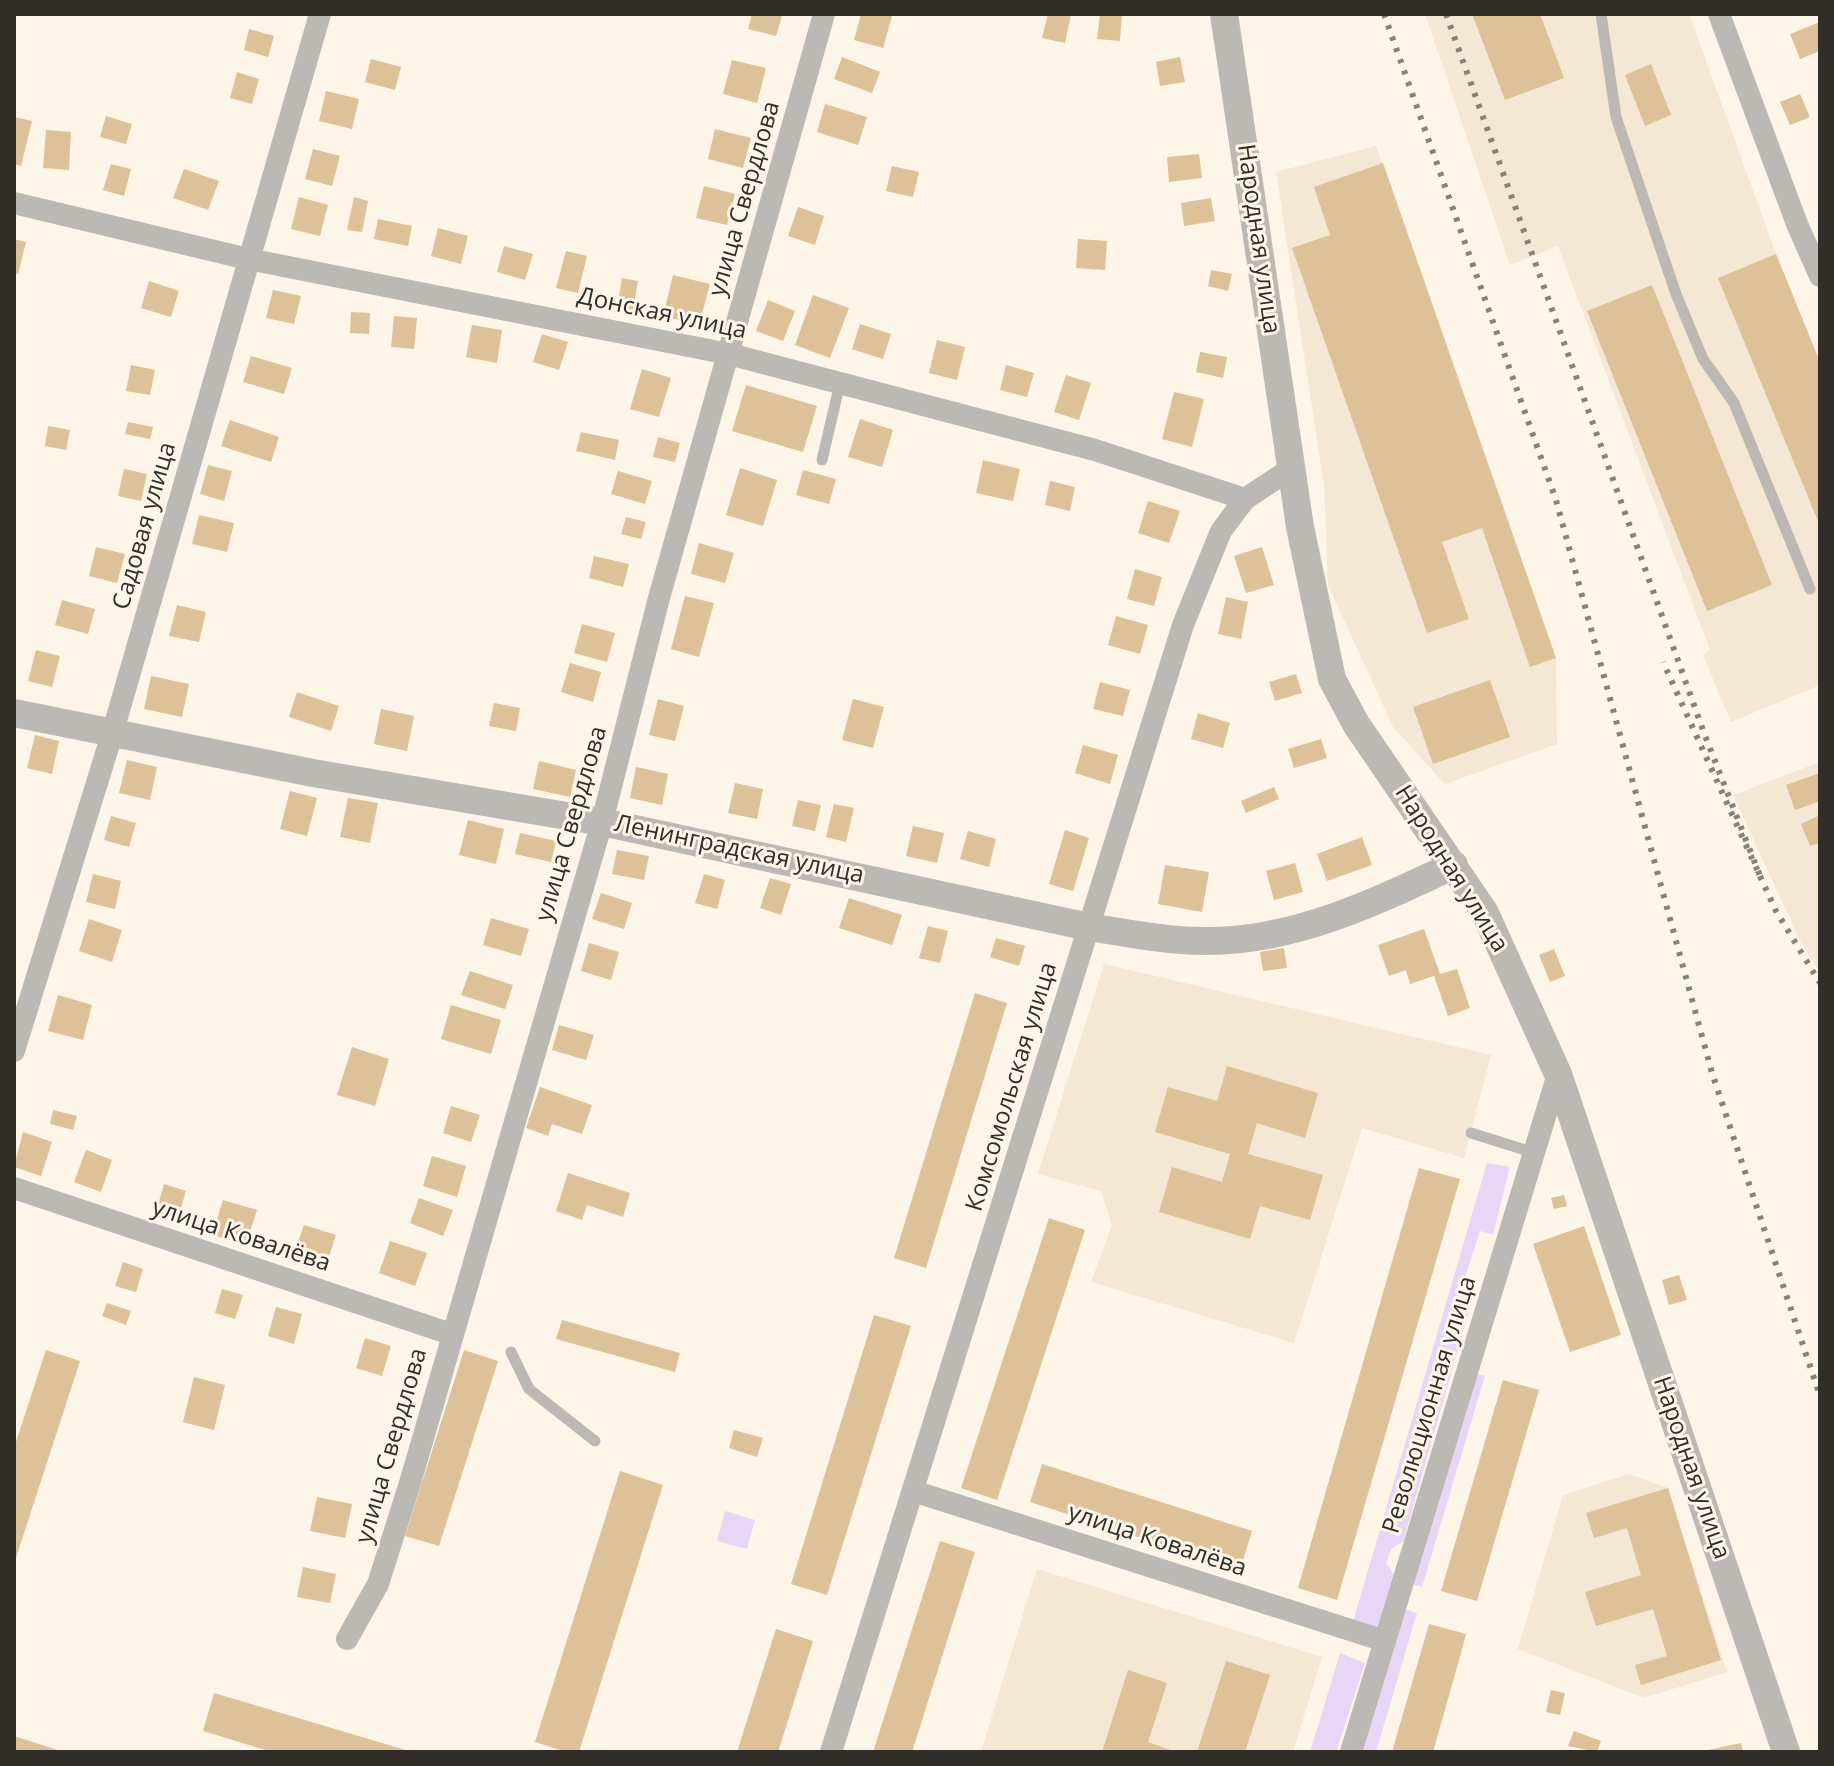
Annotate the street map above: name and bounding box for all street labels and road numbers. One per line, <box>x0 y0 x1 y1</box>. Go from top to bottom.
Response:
street label: улица Свердлова <box>703 98 787 300</box>
street label: Народная улица <box>1230 142 1286 336</box>
street label: Донская улица <box>575 282 749 346</box>
street label: Садовая улица <box>107 439 183 613</box>
street label: улица Свердлова <box>530 723 614 925</box>
street label: Народная улица <box>1388 780 1514 958</box>
street label: Ленинградская улица <box>612 809 866 891</box>
street label: Комсомольская улица <box>960 959 1064 1215</box>
street label: улица Ковалёва <box>148 1194 334 1278</box>
street label: Революционная улица <box>1377 1273 1483 1537</box>
street label: улица Свердлова <box>350 1345 434 1547</box>
street label: Народная улица <box>1646 1373 1736 1563</box>
street label: улица Ковалёва <box>1064 1499 1250 1583</box>

